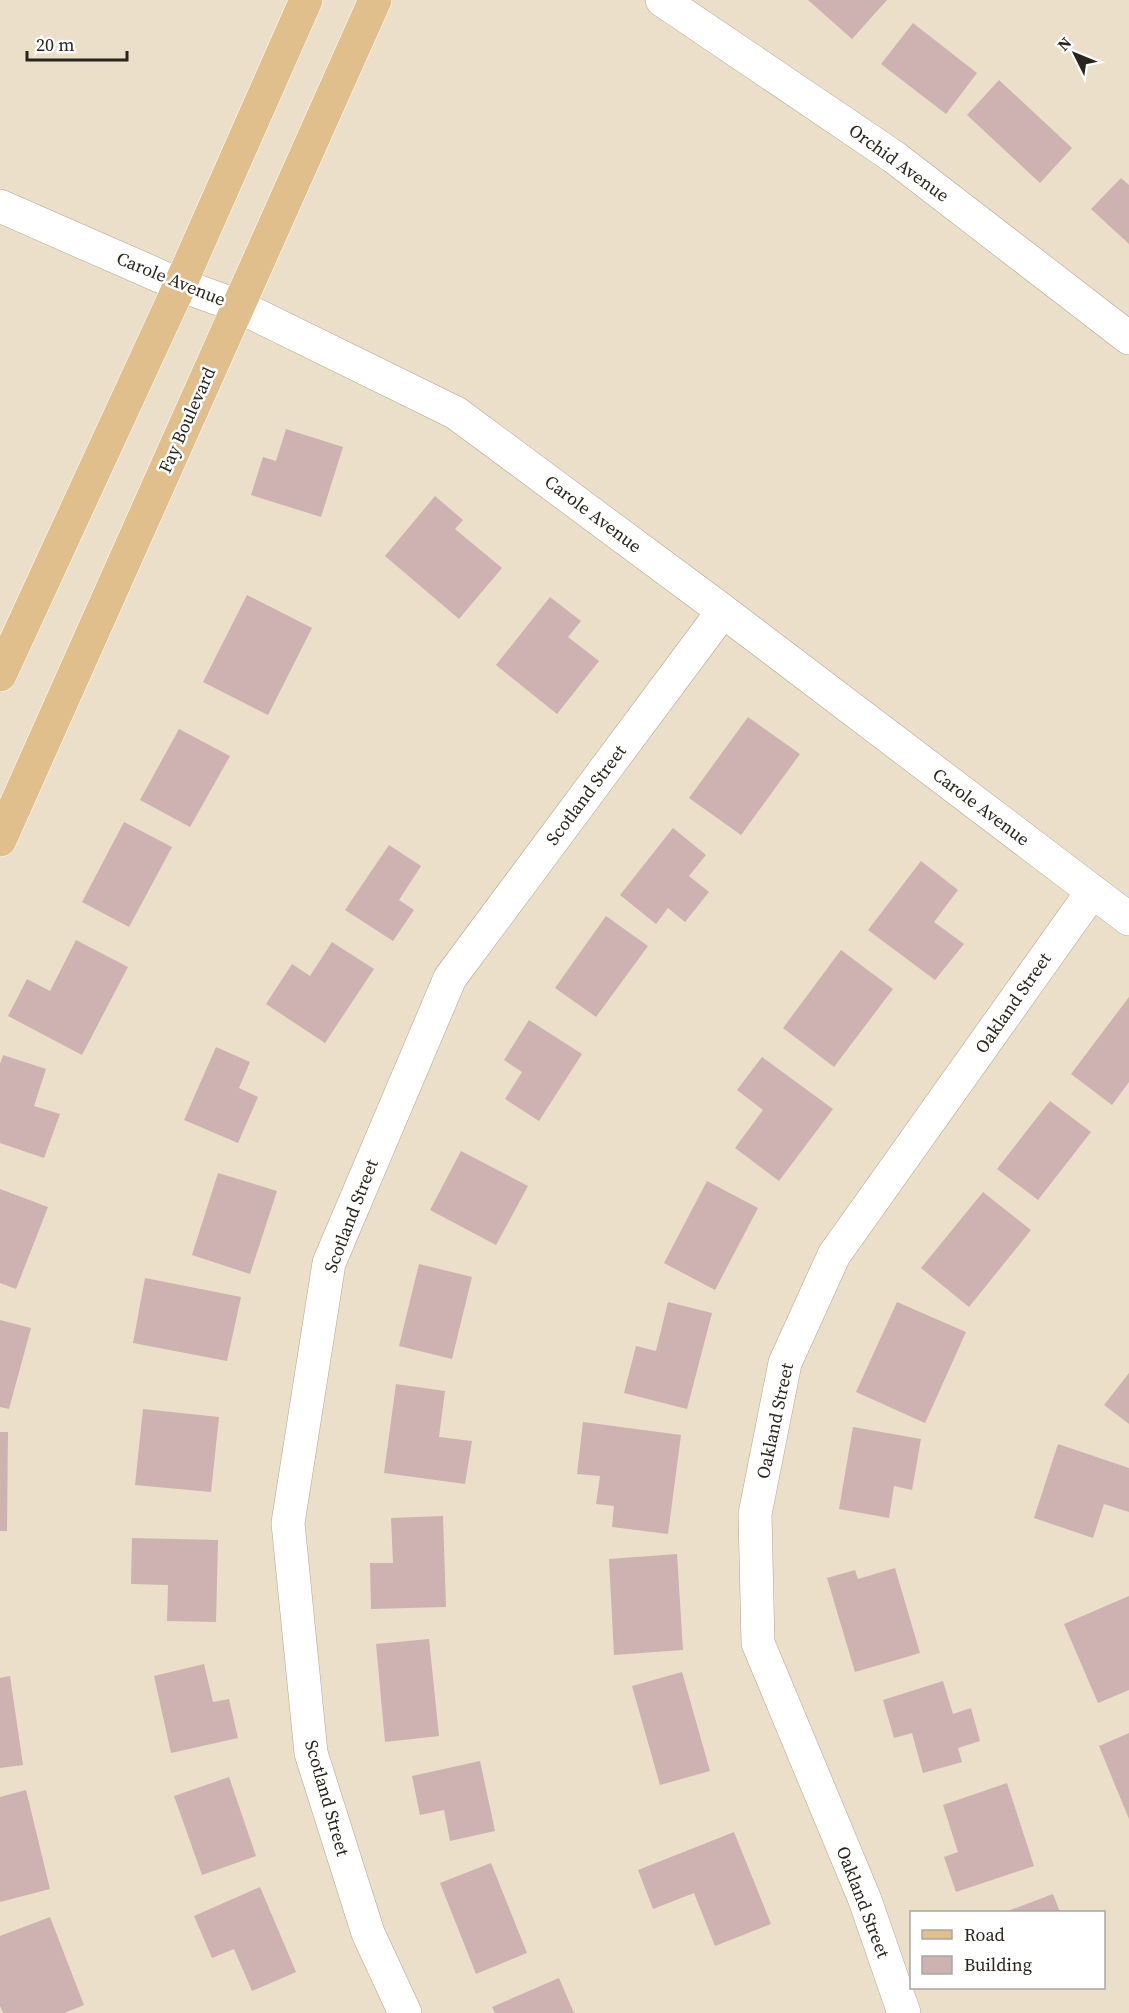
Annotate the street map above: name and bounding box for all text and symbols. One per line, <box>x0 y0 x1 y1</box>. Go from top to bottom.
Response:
scale bar <box>27 24 128 62</box>
north arrow <box>1045 24 1105 84</box>
text: 20 m <box>36 32 74 57</box>
text: N <box>1052 32 1076 56</box>
street label: Orchid Avenue <box>844 118 955 208</box>
street label: Carole Avenue <box>113 245 229 312</box>
street label: Fay Boulevard <box>152 363 221 477</box>
street label: Carole Avenue <box>540 469 647 558</box>
street label: Scotland Street <box>540 739 632 850</box>
street label: Carole Avenue <box>928 762 1035 851</box>
street label: Oakland Street <box>969 947 1057 1058</box>
street label: Scotland Street <box>317 1155 384 1276</box>
street label: Oakland Street <box>750 1361 799 1481</box>
street label: Scotland Street <box>299 1737 356 1859</box>
street label: Oakland Street <box>831 1842 896 1961</box>
legend <box>910 1911 1105 1989</box>
text: Road <box>964 1922 1005 1947</box>
text: Building <box>964 1952 1032 1977</box>

